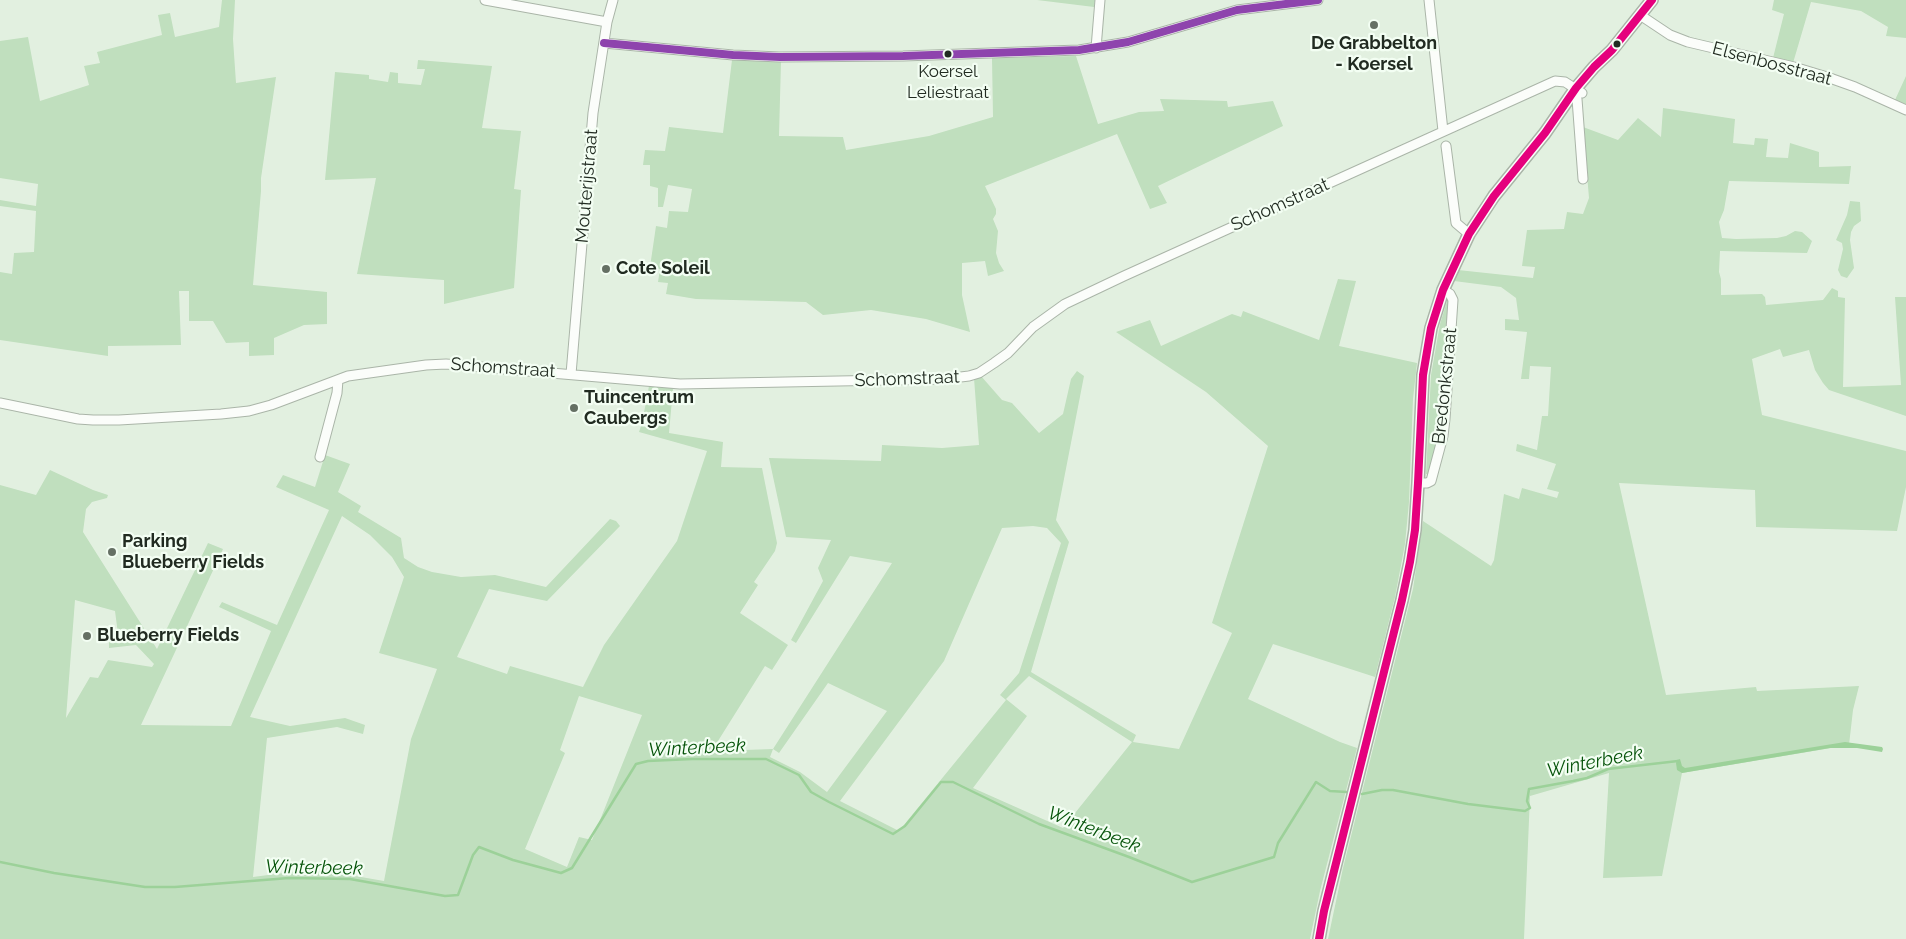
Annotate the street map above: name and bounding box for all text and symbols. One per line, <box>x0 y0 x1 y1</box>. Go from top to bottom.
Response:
marker: De Grabbelton - Koersel <box>1368 19 1380 31</box>
place label: De Grabbelton - Koersel <box>1311 33 1437 76</box>
street label: Elsenbosstraat <box>1710 38 1834 90</box>
unlabelled marker <box>1612 39 1622 49</box>
marker: Koersel Leliestraat <box>943 49 953 59</box>
place label: Koersel Leliestraat <box>907 62 989 102</box>
street label: Mouterijstraat <box>571 128 603 244</box>
street label: Schomstraat <box>1228 174 1332 236</box>
place label: Cote Soleil <box>616 258 710 280</box>
marker: Cote Soleil <box>600 263 612 275</box>
street label: Bredonkstraat <box>1428 327 1462 445</box>
street label: Schomstraat <box>450 354 556 382</box>
street label: Schomstraat <box>854 366 960 392</box>
place label: Tuincentrum Caubergs <box>584 387 694 429</box>
marker: Tuincentrum Caubergs <box>568 402 580 414</box>
place label: Parking Blueberry Fields <box>122 531 264 574</box>
marker: Parking Blueberry Fields <box>106 546 118 558</box>
place label: Blueberry Fields <box>97 625 239 647</box>
marker: Blueberry Fields <box>81 630 93 642</box>
water label: Winterbeek <box>648 734 746 762</box>
water label: Winterbeek <box>1545 741 1645 783</box>
water label: Winterbeek <box>1044 802 1144 858</box>
water label: Winterbeek <box>265 856 363 880</box>

